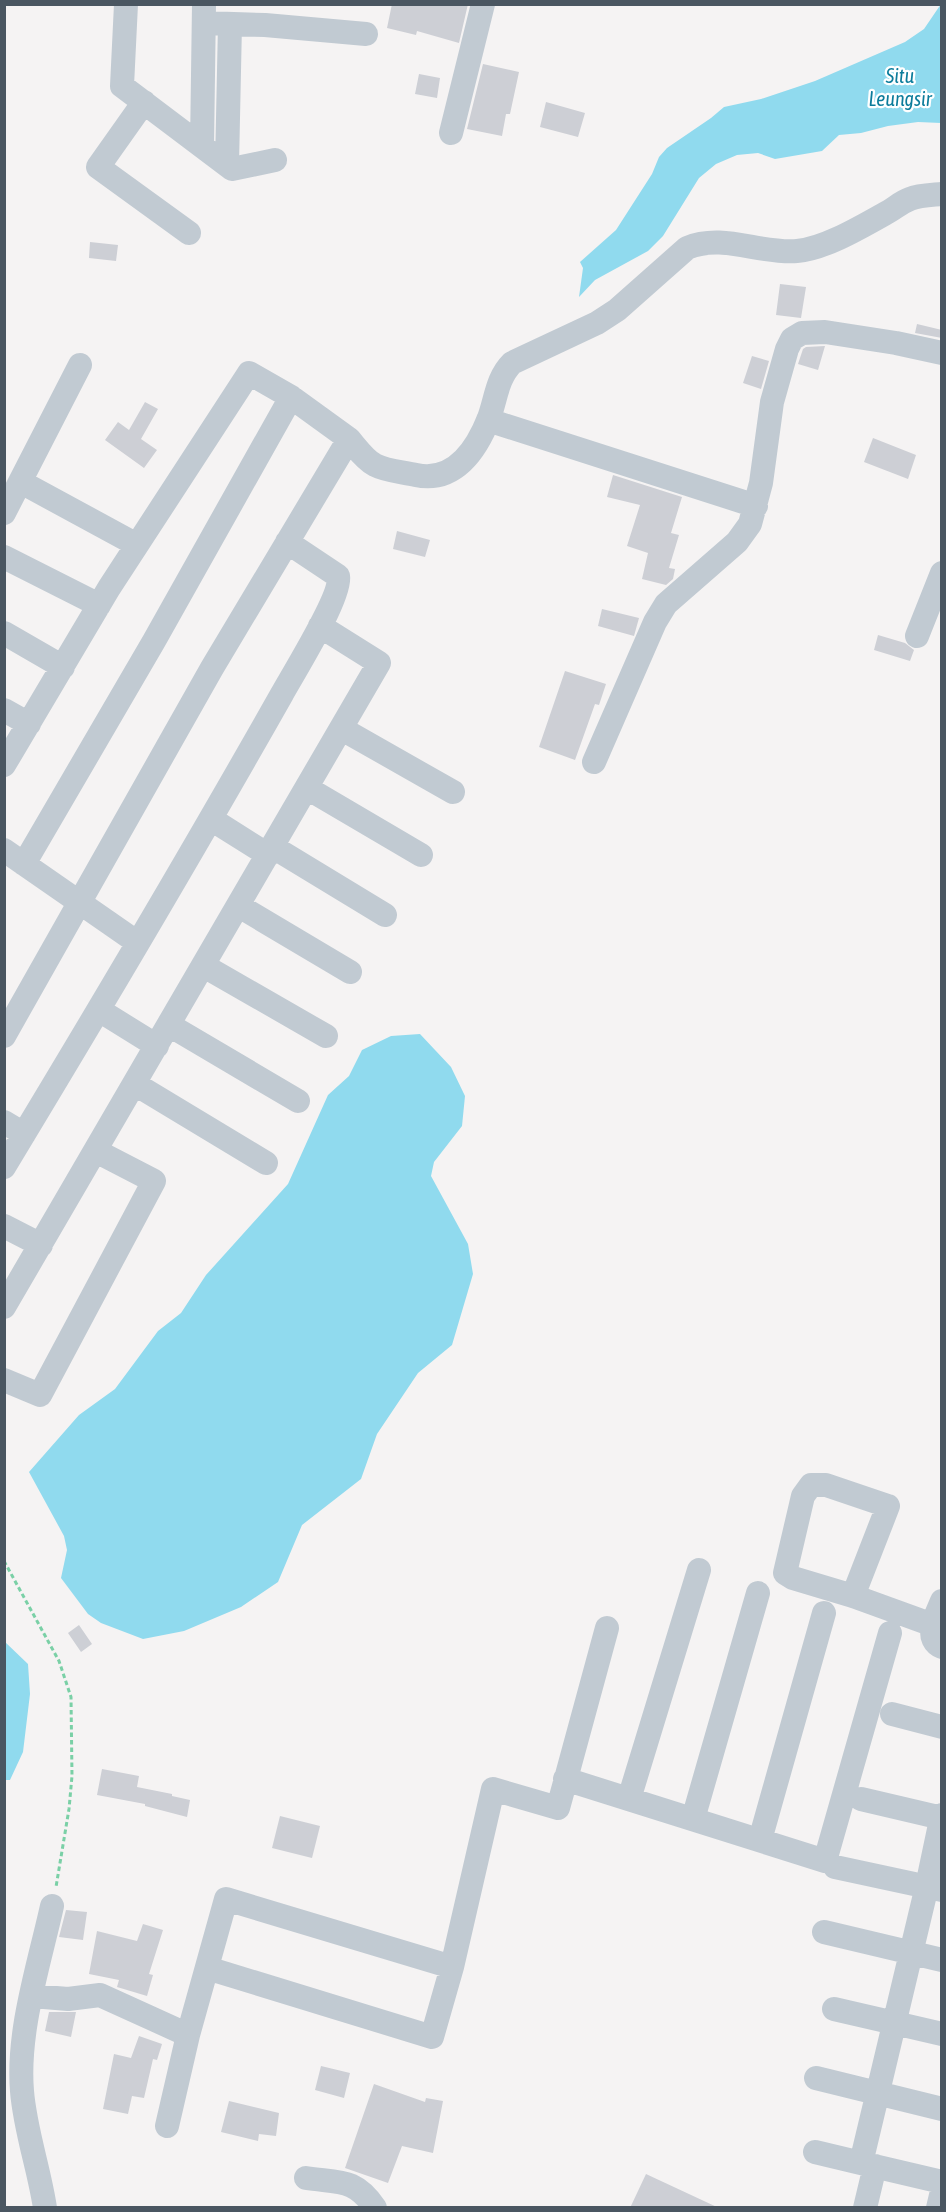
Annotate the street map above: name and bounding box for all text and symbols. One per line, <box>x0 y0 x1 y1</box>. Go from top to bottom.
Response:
water label: Situ Leungsir <box>868 64 933 110</box>

